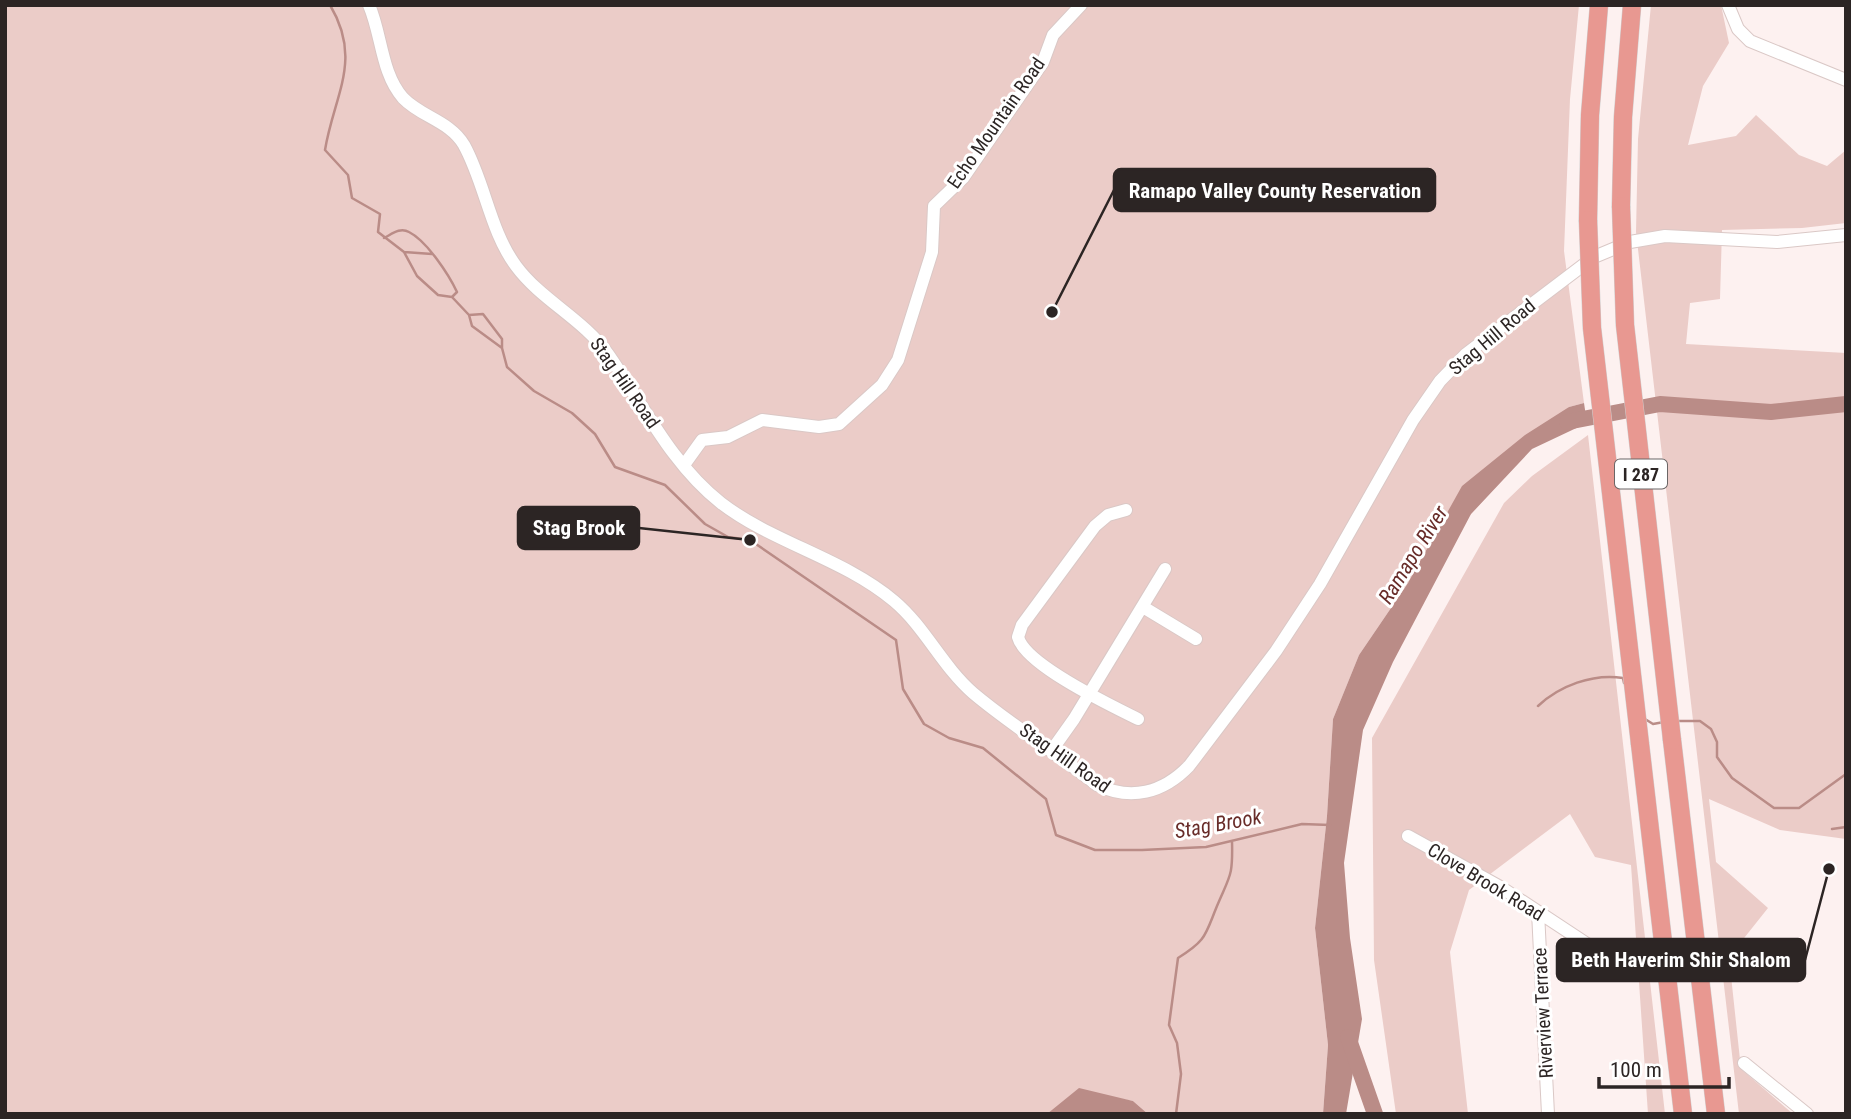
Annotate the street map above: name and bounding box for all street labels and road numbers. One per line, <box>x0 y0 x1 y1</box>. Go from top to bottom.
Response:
street label: Echo Mountain Road <box>942 53 1050 193</box>
street label: Stag Hill Road <box>1444 294 1540 380</box>
street label: Stag Hill Road <box>585 333 665 433</box>
road number: I 287 <box>1615 460 1667 488</box>
street label: Stag Hill Road <box>1015 718 1115 798</box>
street label: Clove Brook Road <box>1424 838 1548 926</box>
street label: Riverview Terrace <box>1528 947 1558 1079</box>

